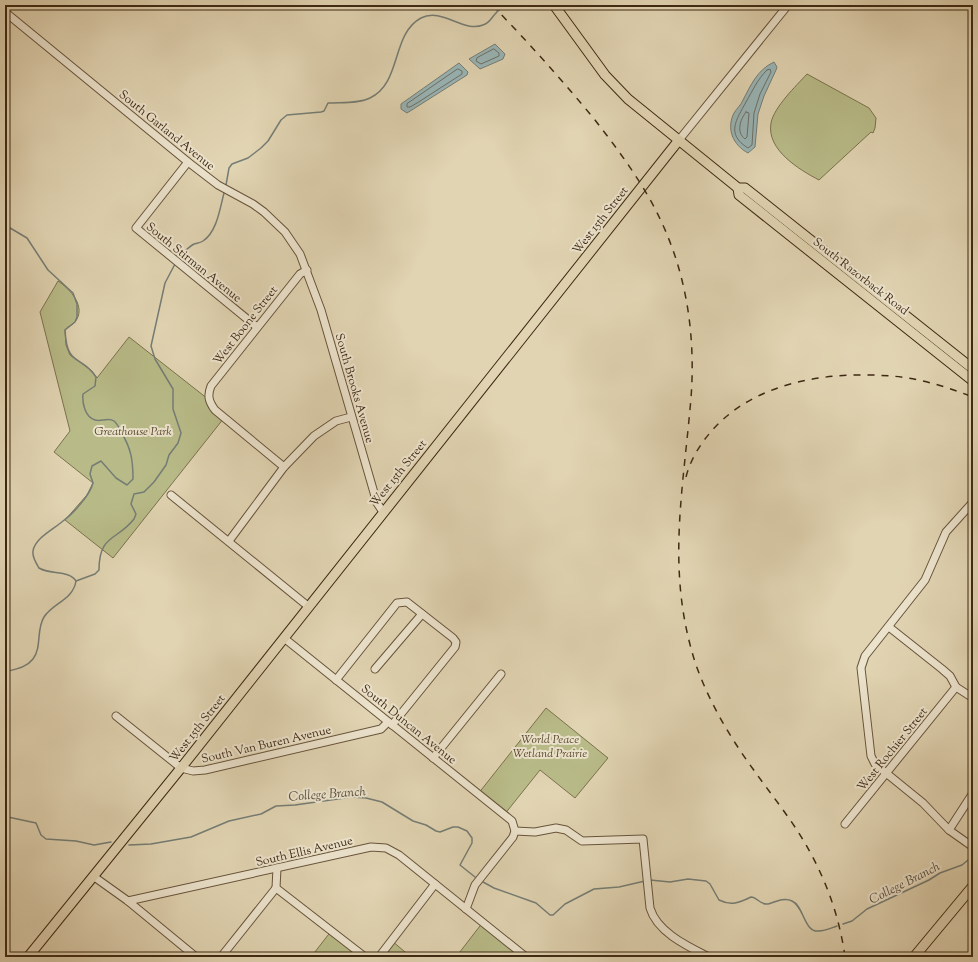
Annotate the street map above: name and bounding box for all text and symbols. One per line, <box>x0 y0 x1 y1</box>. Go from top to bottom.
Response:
street label: South Garland Avenue <box>114 86 219 176</box>
street label: West 15th Street <box>568 183 633 258</box>
street label: South Stirman Avenue <box>142 218 245 307</box>
street label: South Razorback Road <box>809 234 912 320</box>
street label: West Boone Street <box>209 282 282 369</box>
street label: South Brooks Avenue <box>330 331 378 446</box>
park label: Greathouse Park <box>94 423 172 441</box>
street label: West 15th Street <box>366 436 432 511</box>
street label: South Duncan Avenue <box>357 681 460 769</box>
street label: West 15th Street <box>165 691 230 766</box>
street label: West Rochier Street <box>853 704 932 795</box>
street label: South Van Buren Avenue <box>200 721 333 769</box>
park label: World Peace Wetland Prairie <box>513 731 587 763</box>
water label: College Branch <box>288 783 367 807</box>
street label: South Ellis Avenue <box>254 832 355 872</box>
water label: College Branch <box>866 858 944 909</box>

